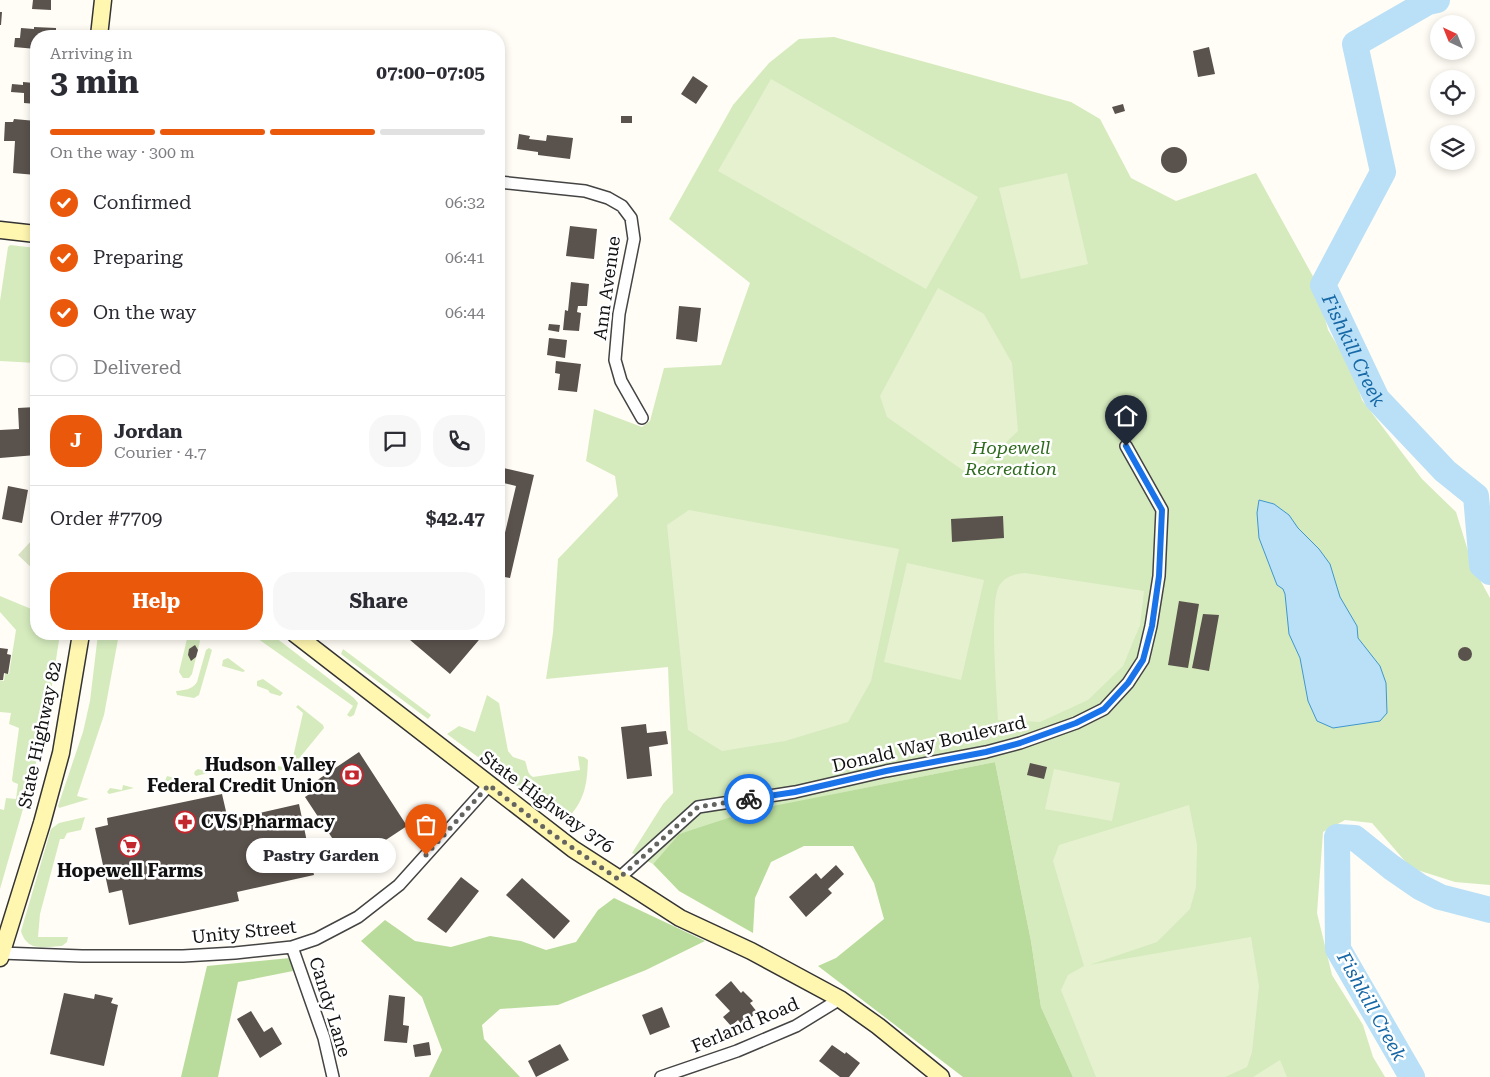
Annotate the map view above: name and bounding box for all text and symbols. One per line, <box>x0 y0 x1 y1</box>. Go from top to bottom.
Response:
north arrow <box>1430 15 1475 60</box>
map controls <box>1430 15 1475 170</box>
text: Arriving in <box>50 44 133 63</box>
text: 07:00–07:05 <box>376 61 485 84</box>
text: 3 min <box>50 63 139 101</box>
button: locate <box>1430 70 1475 115</box>
button: layers <box>1430 125 1475 170</box>
text: On the way · 300 m <box>50 143 195 162</box>
icon: check <box>50 189 78 217</box>
text: Confirmed <box>93 191 191 214</box>
text: 06:32 <box>445 193 485 212</box>
street label: Ann Avenue <box>589 234 624 341</box>
icon: check <box>50 244 78 272</box>
text: Preparing <box>93 246 183 269</box>
text: 06:41 <box>445 248 485 267</box>
water label: Fishkill Creek <box>1316 289 1390 412</box>
icon: check <box>50 299 78 327</box>
text: On the way <box>93 301 196 324</box>
text: 06:44 <box>445 303 485 322</box>
text: Delivered <box>93 356 181 379</box>
pin <box>1105 395 1147 446</box>
icon: home <box>1112 402 1140 430</box>
button: chat <box>369 415 421 467</box>
button: phone <box>433 415 485 467</box>
text: Jordan <box>114 420 183 443</box>
text: J <box>70 429 82 452</box>
park label: Hopewell Recreation <box>964 437 1057 479</box>
text: Courier · 4.7 <box>114 443 207 462</box>
text: Order #7709 <box>50 507 162 530</box>
text: $42.47 <box>426 507 485 530</box>
button: Help <box>50 572 263 630</box>
button: Share <box>273 572 485 630</box>
street label: State Highway 82 <box>14 659 65 810</box>
street label: Donald Way Boulevard <box>830 711 1028 776</box>
street label: State Highway 376 <box>476 746 618 857</box>
place label: Hudson Valley Federal Credit Union <box>147 754 336 796</box>
bank icon: Hudson Valley Federal Credit Union <box>340 763 364 787</box>
courier <box>724 774 774 824</box>
icon: bike <box>735 785 763 813</box>
pin <box>405 804 447 855</box>
pharmacy icon: CVS Pharmacy <box>173 810 197 834</box>
place label: CVS Pharmacy <box>201 811 335 832</box>
icon: bag <box>412 811 440 839</box>
supermarket icon: Hopewell Farms <box>118 834 142 858</box>
callout: Pastry Garden <box>246 838 396 872</box>
text: Pastry Garden <box>263 846 379 865</box>
place label: Hopewell Farms <box>57 860 203 881</box>
street label: Unity Street <box>191 916 298 947</box>
water label: Fishkill Creek <box>1332 947 1411 1065</box>
street label: Candy Lane <box>305 954 356 1060</box>
street label: Ferland Road <box>688 992 802 1057</box>

